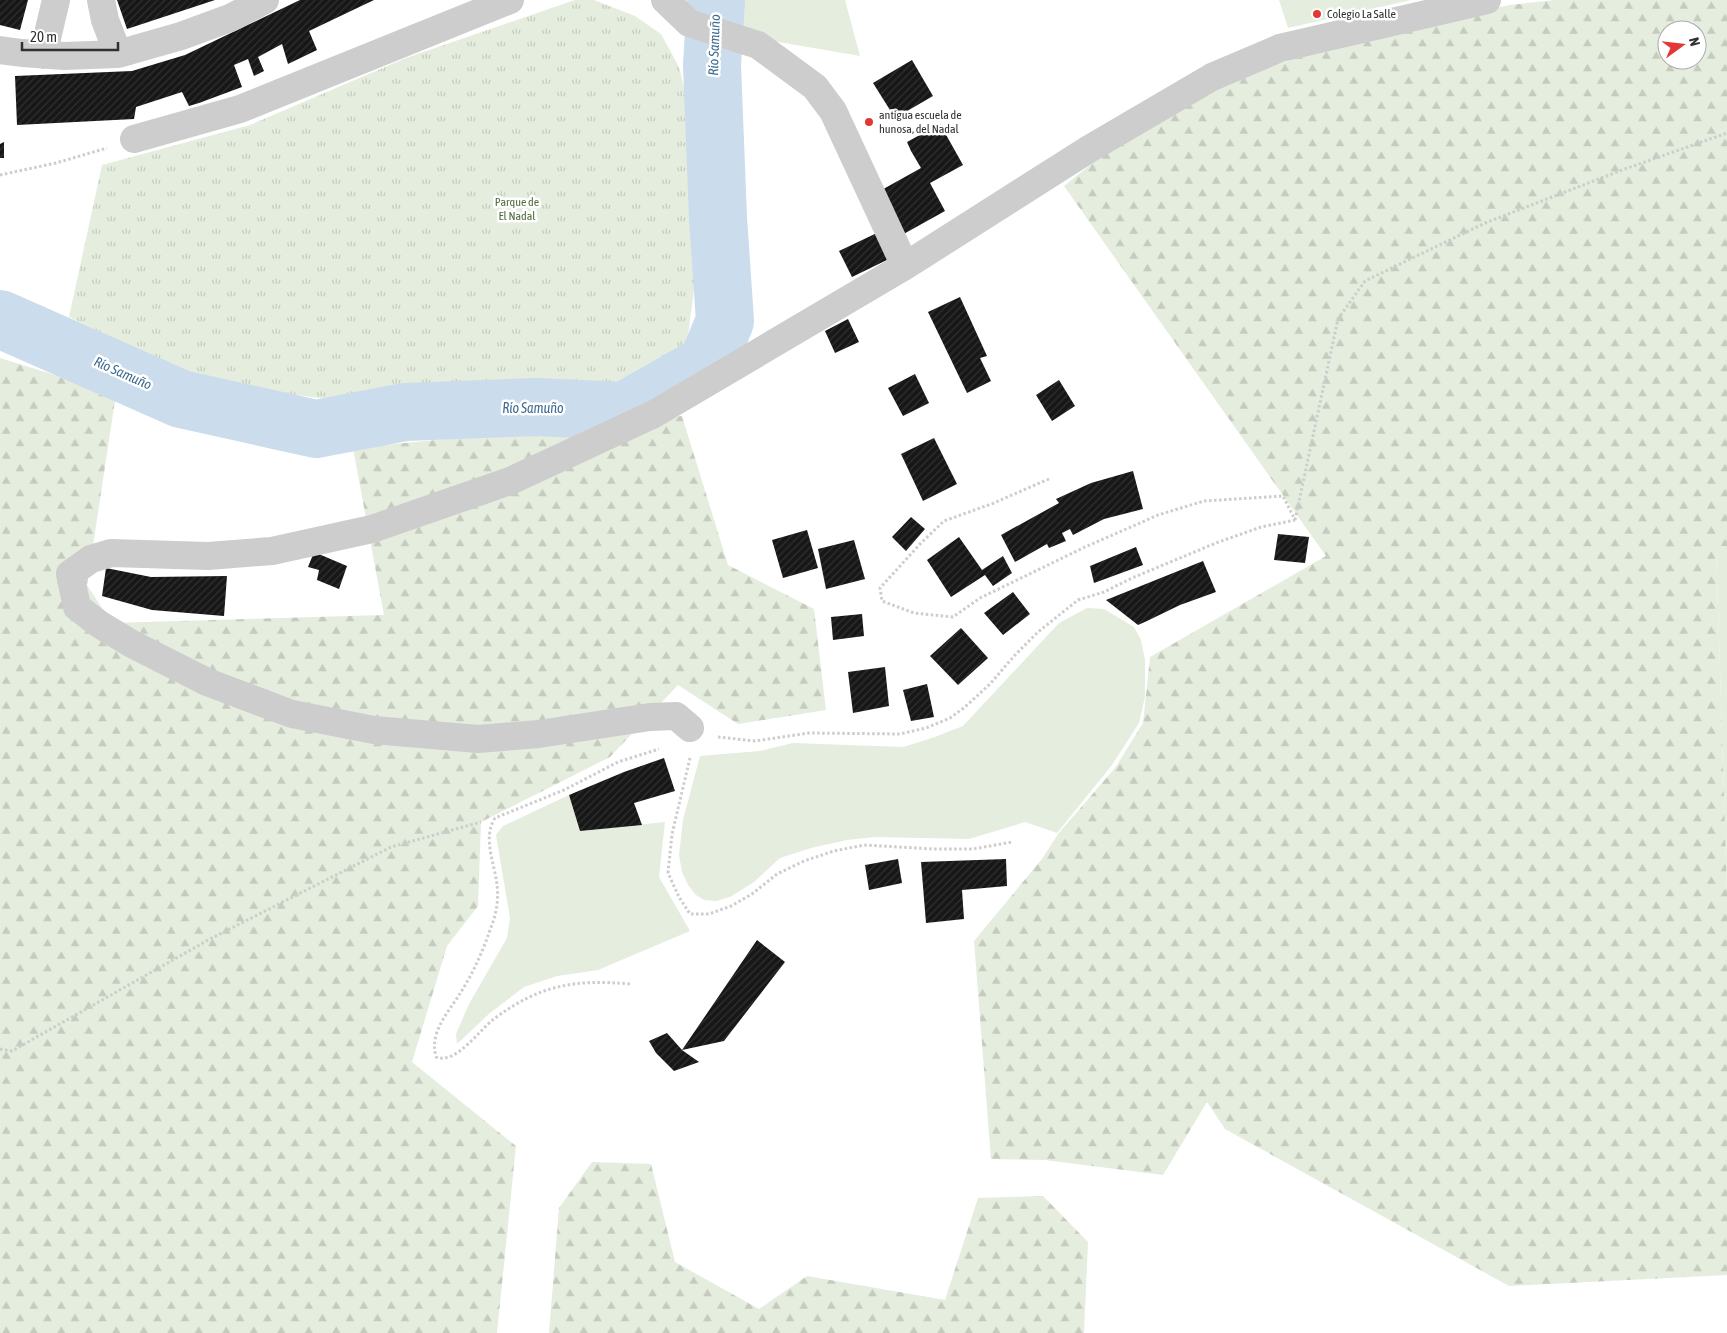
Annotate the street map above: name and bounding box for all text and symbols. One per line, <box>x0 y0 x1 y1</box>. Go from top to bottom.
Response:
place label: Colegio La Salle <box>1327 7 1396 21</box>
marker: Colegio La Salle <box>1311 8 1323 20</box>
water label: Río Samuño <box>705 14 723 76</box>
scale bar <box>22 20 119 52</box>
north arrow <box>1657 20 1707 70</box>
text: 20 m <box>30 28 57 45</box>
text: N <box>1686 36 1703 48</box>
place label: antigua escuela de hunosa, del Nadal <box>879 108 962 136</box>
marker: antigua escuela de hunosa, del Nadal <box>863 116 875 128</box>
park label: Parque de El Nadal <box>495 195 539 223</box>
water label: Río Samuño <box>92 353 155 393</box>
water label: Río Samuño <box>502 400 564 416</box>

